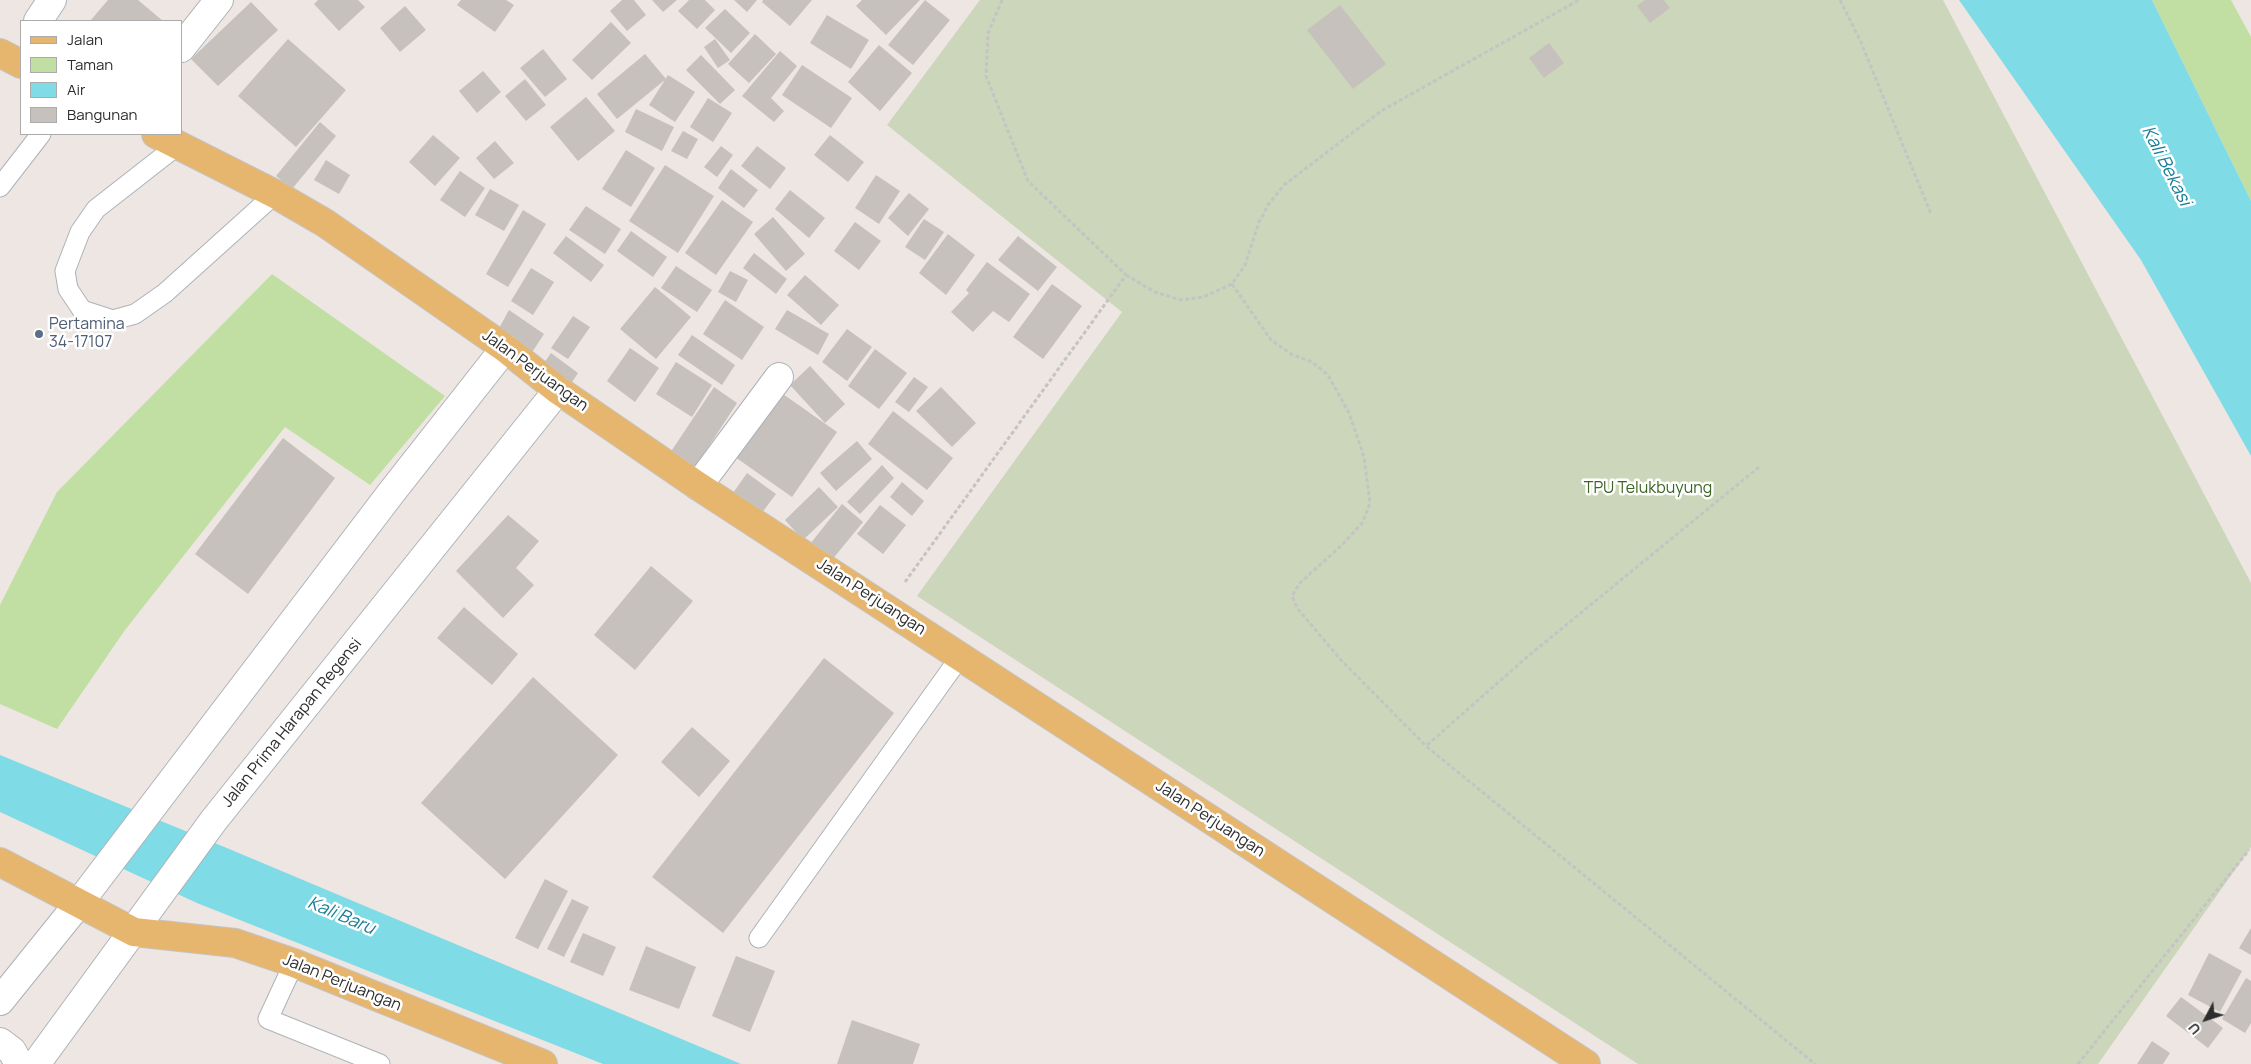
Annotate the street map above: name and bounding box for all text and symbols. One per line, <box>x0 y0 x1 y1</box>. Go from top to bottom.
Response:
legend <box>20 20 182 135</box>
text: Jalan <box>67 29 103 50</box>
text: Taman <box>67 54 113 75</box>
text: Air <box>67 79 85 100</box>
text: Bangunan <box>67 104 137 125</box>
water label: Kali Bekasi <box>2137 122 2195 210</box>
place label: Pertamina 34-17107 <box>49 315 125 353</box>
street label: Jalan Perjuangan <box>478 326 592 416</box>
marker: Pertamina 34-17107 <box>33 328 45 340</box>
park label: TPU Telukbuyung <box>1584 479 1712 499</box>
street label: Jalan Perjuangan <box>813 555 929 639</box>
street label: Jalan Prima Harapan Regensi <box>218 635 366 811</box>
street label: Jalan Perjuangan <box>1152 777 1268 861</box>
water label: Kali Baru <box>304 892 378 940</box>
street label: Jalan Perjuangan <box>280 950 404 1016</box>
north arrow <box>2181 994 2231 1044</box>
text: U <box>2184 1019 2205 1039</box>

